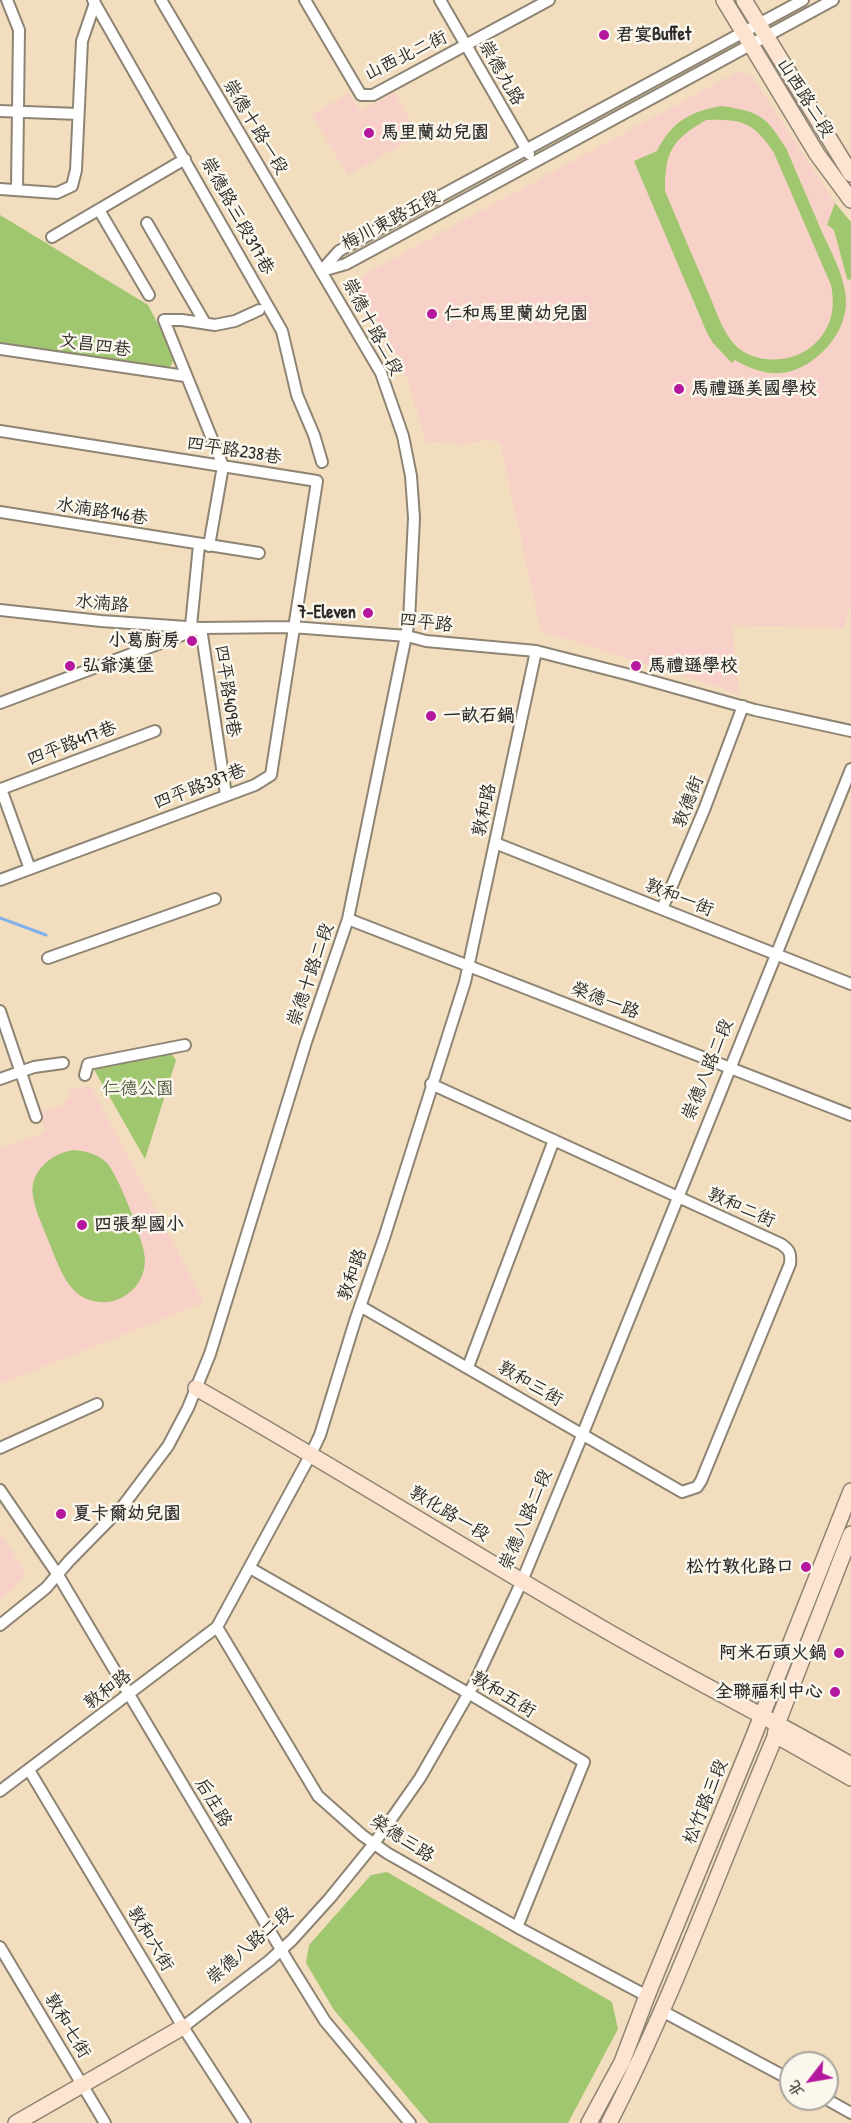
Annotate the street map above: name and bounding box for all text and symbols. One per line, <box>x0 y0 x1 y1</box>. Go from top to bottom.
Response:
place label: 君宴Buffet <box>616 24 691 46</box>
street label: 山西北二街 <box>361 27 451 85</box>
marker: 君宴Buffet <box>597 28 611 42</box>
street label: 崇德九路 <box>474 36 528 110</box>
street label: 山西路二段 <box>772 54 838 142</box>
street label: 崇德十路一段 <box>218 75 292 179</box>
place label: 馬里蘭幼兒園 <box>381 122 489 144</box>
marker: 馬里蘭幼兒園 <box>362 126 376 140</box>
street label: 崇德路三段317巷 <box>196 153 278 279</box>
street label: 梅川東路五段 <box>338 186 444 256</box>
street label: 崇德十路二段 <box>337 274 407 380</box>
place label: 仁和馬里蘭幼兒園 <box>444 303 588 325</box>
marker: 仁和馬里蘭幼兒園 <box>425 307 439 321</box>
street label: 文昌四巷 <box>58 330 132 362</box>
place label: 馬禮遜美國學校 <box>691 378 817 400</box>
marker: 馬禮遜美國學校 <box>672 382 686 396</box>
street label: 四平路238巷 <box>185 433 283 469</box>
street label: 水湳路146巷 <box>55 494 149 530</box>
street label: 水湳路 <box>74 591 130 617</box>
place label: 7-Eleven <box>297 602 356 624</box>
marker: 7-Eleven <box>361 606 375 620</box>
street label: 四平路 <box>398 609 454 637</box>
place label: 小葛廚房 <box>108 630 180 652</box>
marker: 小葛廚房 <box>185 634 199 648</box>
street label: 四平路409巷 <box>210 643 244 739</box>
place label: 弘爺漢堡 <box>82 655 154 677</box>
place label: 馬禮遜學校 <box>648 655 738 677</box>
marker: 弘爺漢堡 <box>63 659 77 673</box>
marker: 馬禮遜學校 <box>629 659 643 673</box>
place label: 一畝石鍋 <box>443 705 515 727</box>
marker: 一畝石鍋 <box>424 709 438 723</box>
street label: 四平路417巷 <box>24 717 120 771</box>
street label: 四平路387巷 <box>151 760 249 814</box>
street label: 敦德街 <box>669 773 709 831</box>
street label: 敦和路 <box>469 781 501 839</box>
street label: 敦和一街 <box>642 875 716 921</box>
street label: 崇德十路二段 <box>283 920 339 1030</box>
street label: 榮德一路 <box>568 978 642 1024</box>
street label: 崇德八路二段 <box>678 1016 738 1124</box>
park label: 仁德公園 <box>102 1078 174 1100</box>
street label: 敦和二街 <box>704 1183 778 1233</box>
place label: 四張犁國小 <box>94 1214 184 1236</box>
marker: 四張犁國小 <box>75 1218 89 1232</box>
street label: 敦和路 <box>334 1246 372 1304</box>
street label: 敦和三街 <box>493 1357 567 1411</box>
street label: 崇德八路二段 <box>495 1466 557 1574</box>
street label: 敦化路一段 <box>405 1482 493 1546</box>
place label: 夏卡爾幼兒園 <box>73 1503 181 1525</box>
marker: 夏卡爾幼兒園 <box>54 1507 68 1521</box>
place label: 松竹敦化路口 <box>686 1556 794 1578</box>
marker: 松竹敦化路口 <box>799 1560 813 1574</box>
place label: 阿米石頭火鍋 <box>719 1642 827 1664</box>
marker: 阿米石頭火鍋 <box>832 1646 846 1660</box>
street label: 敦和路 <box>80 1665 136 1715</box>
street label: 敦和五街 <box>467 1667 539 1723</box>
place label: 全聯福利中心 <box>715 1681 823 1703</box>
marker: 全聯福利中心 <box>828 1685 842 1699</box>
street label: 松竹路三段 <box>679 1756 733 1848</box>
street label: 后庄路 <box>190 1774 236 1832</box>
street label: 榮德三路 <box>366 1810 438 1868</box>
street label: 崇德八路二段 <box>202 1902 298 1990</box>
street label: 敦和六街 <box>122 1903 178 1975</box>
street label: 敦和七街 <box>39 1990 95 2062</box>
north arrow <box>779 2051 839 2111</box>
text: 北 <box>782 2077 809 2102</box>

